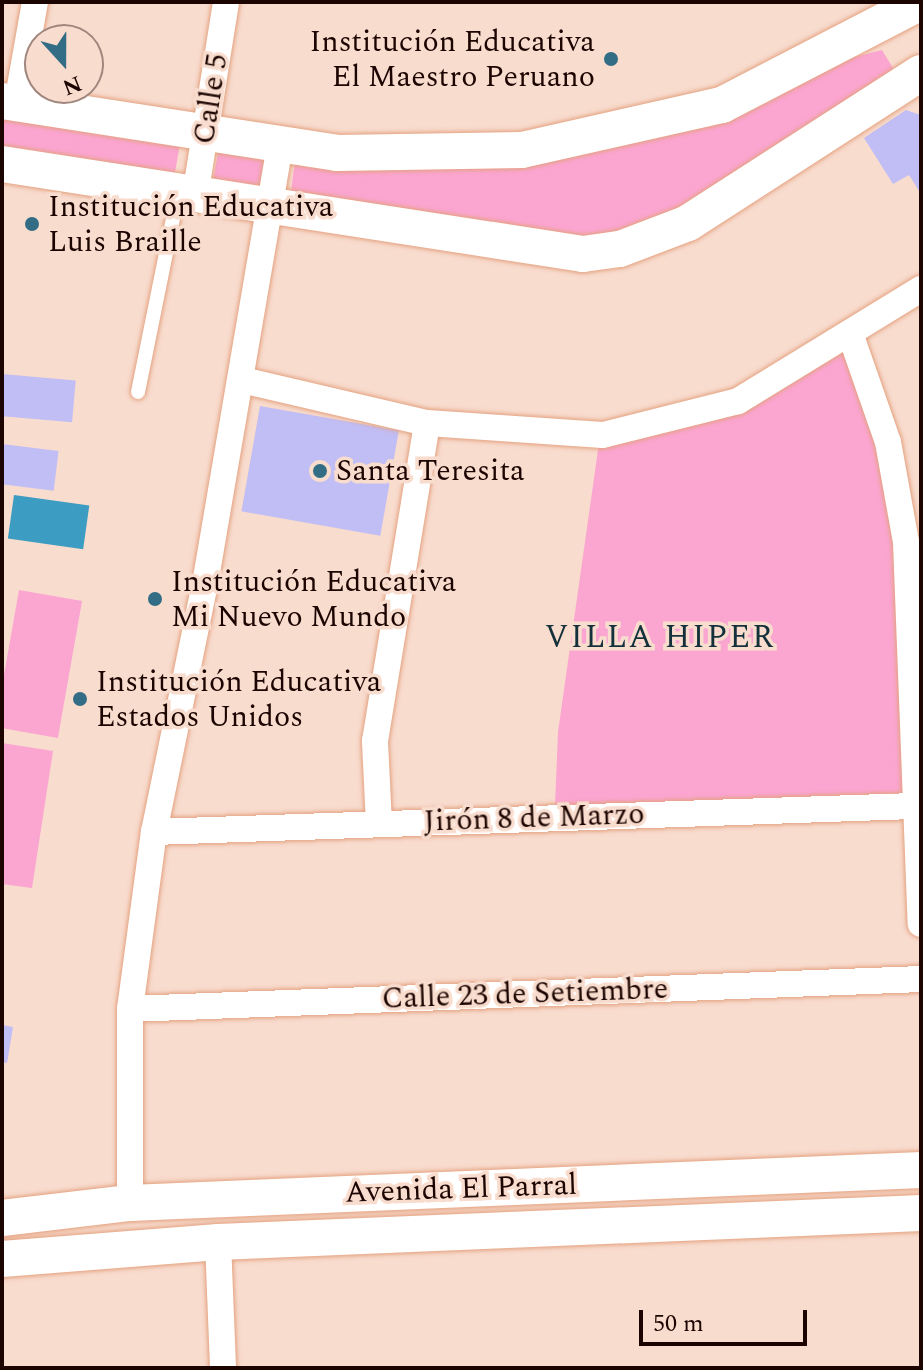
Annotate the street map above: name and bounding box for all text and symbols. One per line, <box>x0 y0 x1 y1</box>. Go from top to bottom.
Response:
north arrow <box>24 24 104 104</box>
place label: Institución Educativa El Maestro Peruano <box>310 24 595 94</box>
marker: Institución Educativa El Maestro Peruano <box>602 50 620 68</box>
street label: Calle 5 <box>186 51 236 147</box>
text: N <box>58 66 86 104</box>
place label: Institución Educativa Luis Braille <box>48 189 333 260</box>
marker: Institución Educativa Luis Braille <box>23 215 41 233</box>
place label: Santa Teresita <box>336 453 525 489</box>
marker: Santa Teresita <box>311 462 329 480</box>
place label: Institución Educativa Mi Nuevo Mundo <box>171 564 456 634</box>
marker: Institución Educativa Mi Nuevo Mundo <box>146 590 164 608</box>
district label: VILLA HIPER <box>545 619 775 657</box>
place label: Institución Educativa Estados Unidos <box>96 664 381 734</box>
marker: Institución Educativa Estados Unidos <box>71 690 89 708</box>
street label: Jirón 8 de Marzo <box>423 796 645 840</box>
street label: Calle 23 de Setiembre <box>381 971 669 1017</box>
street label: Avenida El Parral <box>344 1167 578 1211</box>
scale bar <box>643 1294 811 1344</box>
text: 50 m <box>653 1306 704 1342</box>

